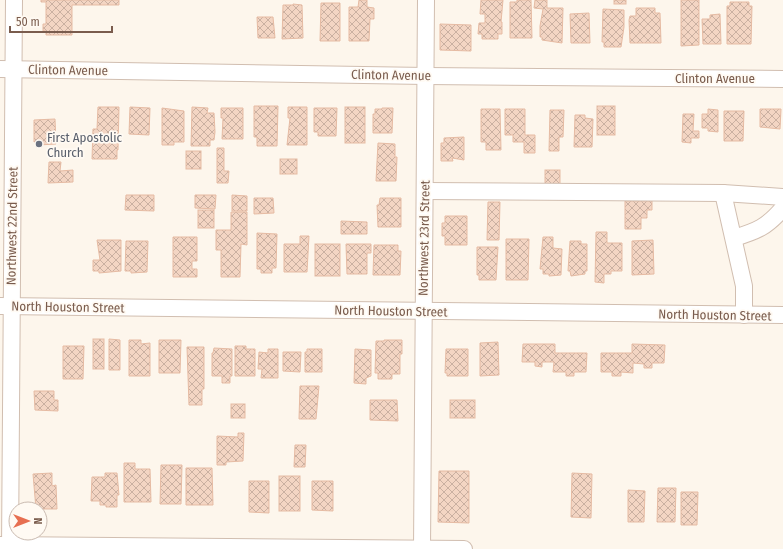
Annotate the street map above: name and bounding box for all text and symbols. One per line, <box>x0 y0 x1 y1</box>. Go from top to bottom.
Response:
scale bar <box>10 8 112 34</box>
text: 50 m <box>16 15 40 29</box>
street label: Clinton Avenue <box>28 62 108 78</box>
street label: Clinton Avenue <box>351 67 431 83</box>
street label: Clinton Avenue <box>675 71 755 86</box>
place label: First Apostolic Church <box>47 130 123 160</box>
marker: First Apostolic Church <box>34 139 44 149</box>
street label: Northwest 22nd Street <box>3 166 21 285</box>
street label: Northwest 23rd Street <box>415 179 433 296</box>
street label: North Houston Street <box>11 299 125 316</box>
street label: North Houston Street <box>334 303 448 320</box>
street label: North Houston Street <box>658 307 772 324</box>
north arrow <box>8 501 48 541</box>
text: N <box>31 518 44 524</box>

